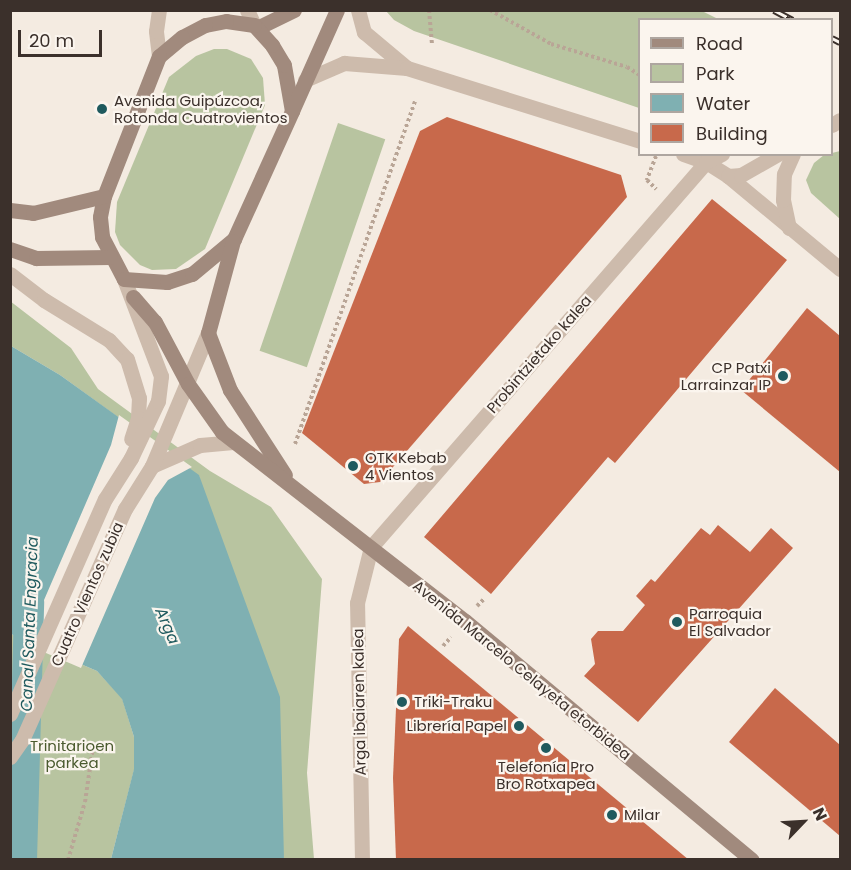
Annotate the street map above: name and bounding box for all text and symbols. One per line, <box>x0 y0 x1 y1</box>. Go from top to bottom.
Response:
scale bar <box>21 18 105 56</box>
legend <box>638 18 833 156</box>
text: 20 m <box>29 28 74 53</box>
text: Road <box>696 31 743 56</box>
text: Park <box>696 61 735 86</box>
place label: Avenida Guipúzcoa, Rotonda Cuatrovientos <box>114 91 288 126</box>
text: Water <box>696 91 750 116</box>
marker: Avenida Guipúzcoa, Rotonda Cuatrovientos <box>95 102 109 116</box>
text: Building <box>696 121 768 146</box>
street label: Probintzietako kalea <box>483 291 595 417</box>
place label: CP Patxi Larrainzar IP <box>681 358 771 393</box>
marker: CP Patxi Larrainzar IP <box>776 369 790 383</box>
place label: OTK Kebab 4 Vientos <box>365 448 447 483</box>
marker: OTK Kebab 4 Vientos <box>346 459 360 473</box>
street label: Cuatro Vientos zubia <box>47 519 127 669</box>
water label: Canal Santa Engracia <box>17 536 43 712</box>
street label: Avenida Marcelo Celayeta etorbidea <box>409 576 635 764</box>
place label: Parroquia El Salvador <box>689 604 771 639</box>
water label: Arga <box>151 605 183 647</box>
marker: Parroquia El Salvador <box>670 615 684 629</box>
street label: Arga ibaiaren kalea <box>349 628 369 776</box>
place label: Triki-Traku <box>414 693 492 711</box>
marker: Triki-Traku <box>395 695 409 709</box>
place label: Librería Papel <box>406 717 507 735</box>
marker: Librería Papel <box>512 719 526 733</box>
park label: Trinitarioen parkea <box>30 736 114 771</box>
marker: Telefonía Pro Bro Rotxapea <box>539 741 553 755</box>
place label: Telefonía Pro Bro Rotxapea <box>496 757 596 792</box>
north arrow <box>773 792 833 852</box>
text: N <box>807 804 833 824</box>
place label: Milar <box>624 806 660 824</box>
marker: Milar <box>605 808 619 822</box>

